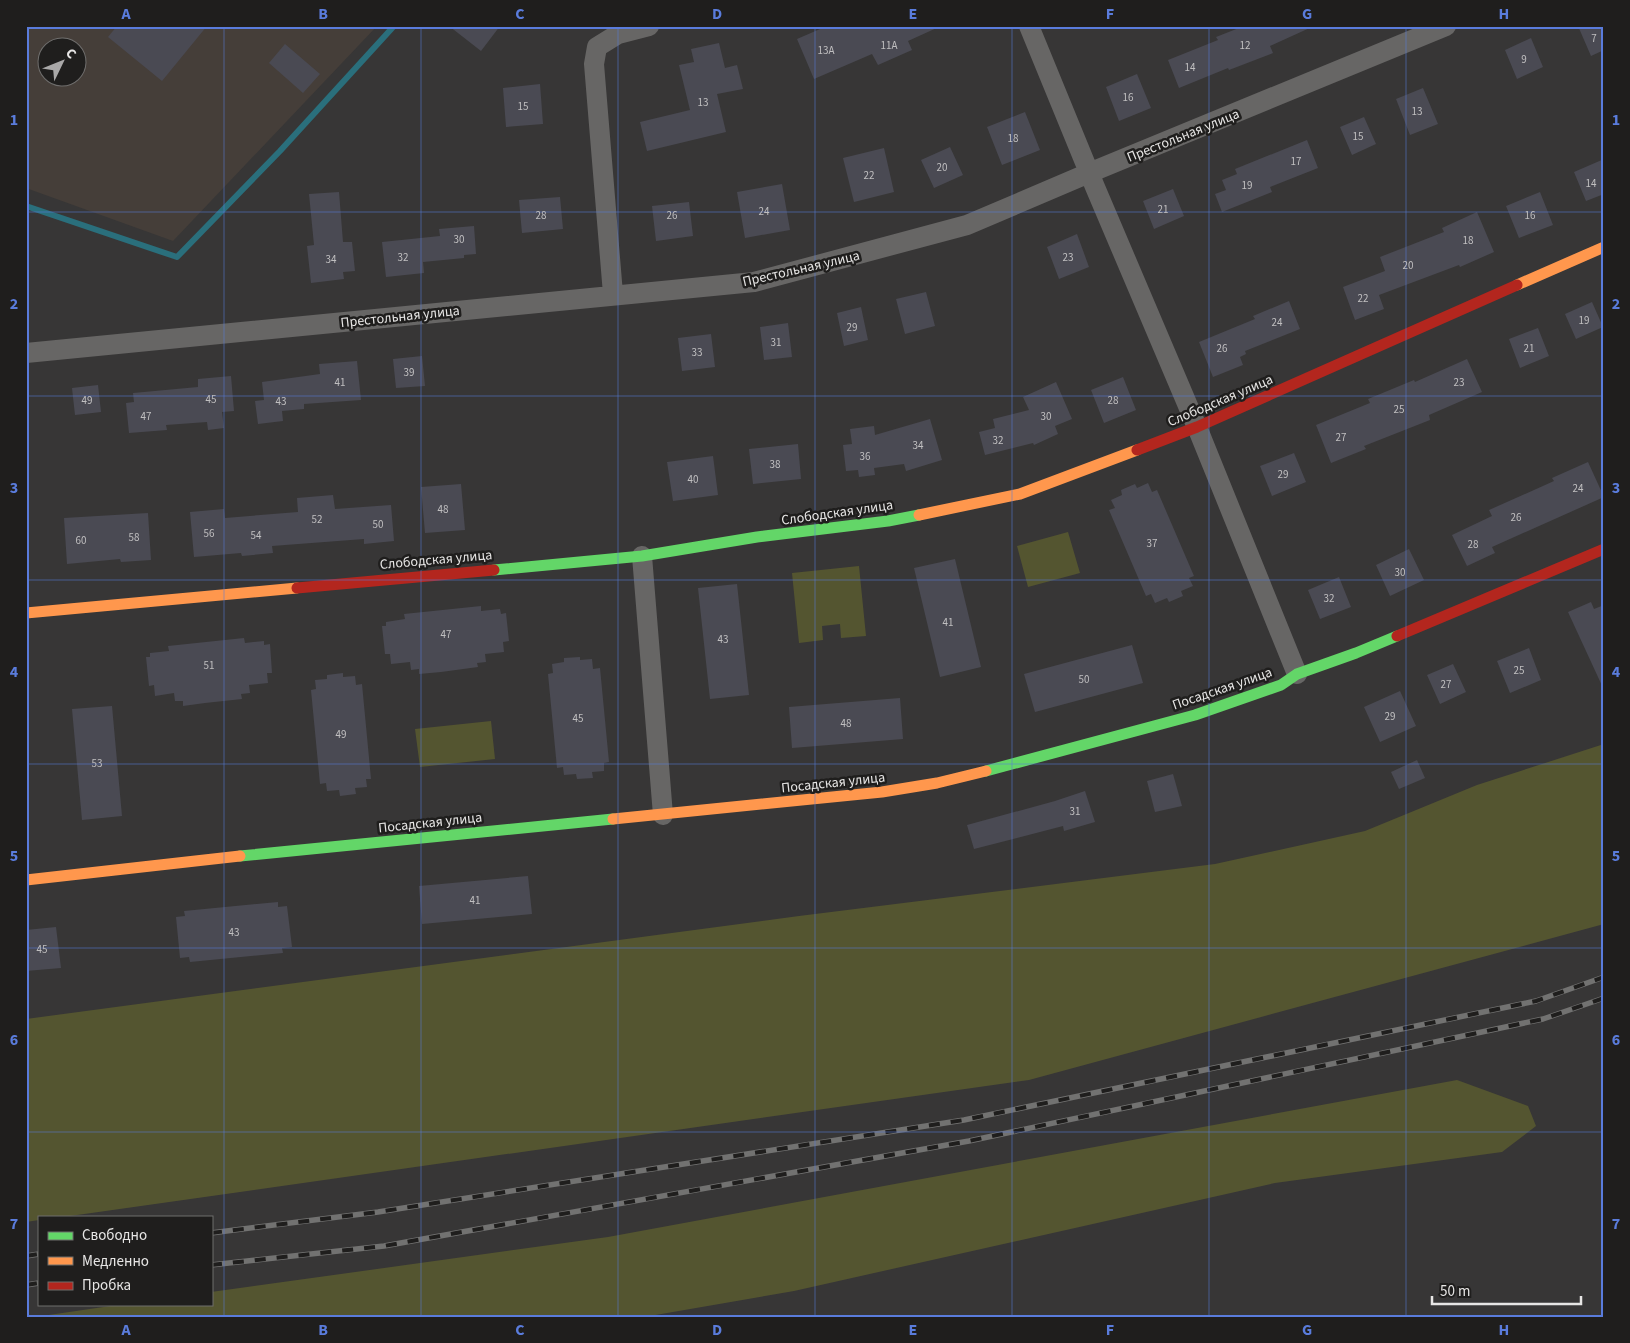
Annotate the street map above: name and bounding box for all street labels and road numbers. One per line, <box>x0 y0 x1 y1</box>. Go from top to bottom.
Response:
street label: Престольная улица <box>1124 104 1243 168</box>
street label: Престольная улица <box>741 246 862 292</box>
street label: Престольная улица <box>340 301 461 333</box>
street label: Слободская улица <box>1165 370 1276 432</box>
street label: Слободская улица <box>780 495 894 531</box>
street label: Слободская улица <box>379 545 493 575</box>
street label: Посадская улица <box>1170 663 1275 715</box>
street label: Посадская улица <box>780 768 886 798</box>
street label: Посадская улица <box>377 808 483 838</box>

